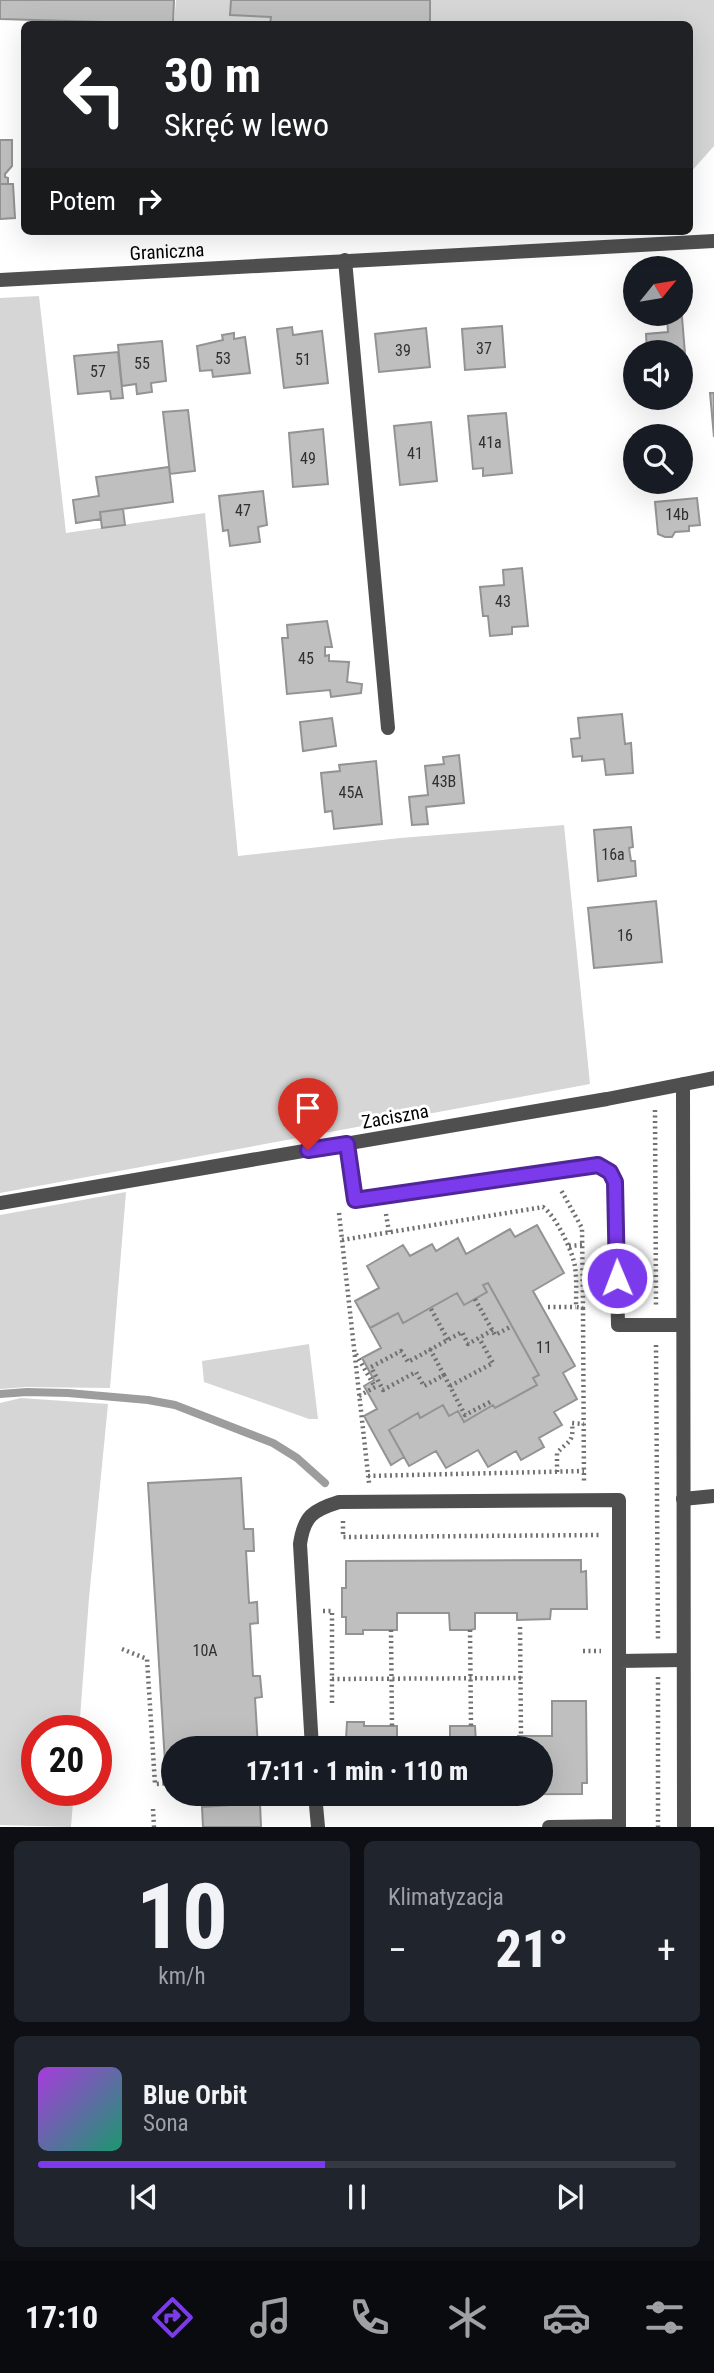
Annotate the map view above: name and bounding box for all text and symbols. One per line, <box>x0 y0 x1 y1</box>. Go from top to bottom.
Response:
text: 30 m <box>164 47 261 104</box>
icon: left <box>49 49 140 140</box>
text: Skręć w lewo <box>164 106 329 144</box>
icon: right <box>130 182 168 220</box>
text: Potem <box>49 186 116 216</box>
street label: Graniczna <box>129 238 205 265</box>
north arrow <box>623 256 693 326</box>
map controls <box>623 256 693 494</box>
house number: 37 <box>476 339 492 358</box>
button: sound <box>623 340 693 410</box>
house number: 39 <box>395 341 411 360</box>
house number: 53 <box>215 349 231 368</box>
house number: 51 <box>295 350 311 369</box>
house number: 55 <box>134 354 150 373</box>
house number: 57 <box>90 362 106 381</box>
button: search <box>623 424 693 494</box>
house number: 41a <box>478 433 502 452</box>
house number: 41 <box>407 444 423 463</box>
house number: 49 <box>300 449 316 468</box>
house number: 47 <box>235 501 251 520</box>
house number: 14b <box>665 505 689 524</box>
house number: 43 <box>495 592 511 611</box>
house number: 45 <box>298 649 314 668</box>
house number: 43B <box>432 772 456 791</box>
house number: 45A <box>338 783 364 802</box>
house number: 16a <box>601 845 625 864</box>
house number: 16 <box>617 926 633 945</box>
pin <box>278 1078 338 1150</box>
icon: arrive <box>289 1089 327 1127</box>
street label: Zaciszna <box>360 1099 430 1134</box>
position arrow <box>580 1241 654 1315</box>
house number: 11 <box>536 1338 552 1357</box>
house number: 10A <box>192 1641 218 1660</box>
speed limit sign: 20 <box>21 1715 112 1806</box>
text: 17:11 · 1 min · 110 m <box>246 1756 468 1786</box>
text: 10 <box>136 1864 228 1970</box>
text: Klimatyzacja <box>388 1884 504 1911</box>
text: 21° <box>495 1919 569 1980</box>
text: − <box>388 1928 407 1972</box>
text: + <box>657 1928 676 1972</box>
text: km/h <box>158 1963 206 1990</box>
text: Blue Orbit <box>143 2080 247 2110</box>
text: Sona <box>143 2110 189 2137</box>
icon: previous <box>125 2178 163 2216</box>
icon: pause <box>338 2178 376 2216</box>
icon: next <box>551 2178 589 2216</box>
icon: directions <box>148 2293 197 2342</box>
icon: music <box>246 2293 295 2342</box>
icon: phone <box>345 2293 394 2342</box>
icon: climate <box>443 2293 492 2342</box>
icon: car <box>542 2293 591 2342</box>
icon: filters <box>640 2293 689 2342</box>
text: 17:10 <box>25 2298 98 2336</box>

